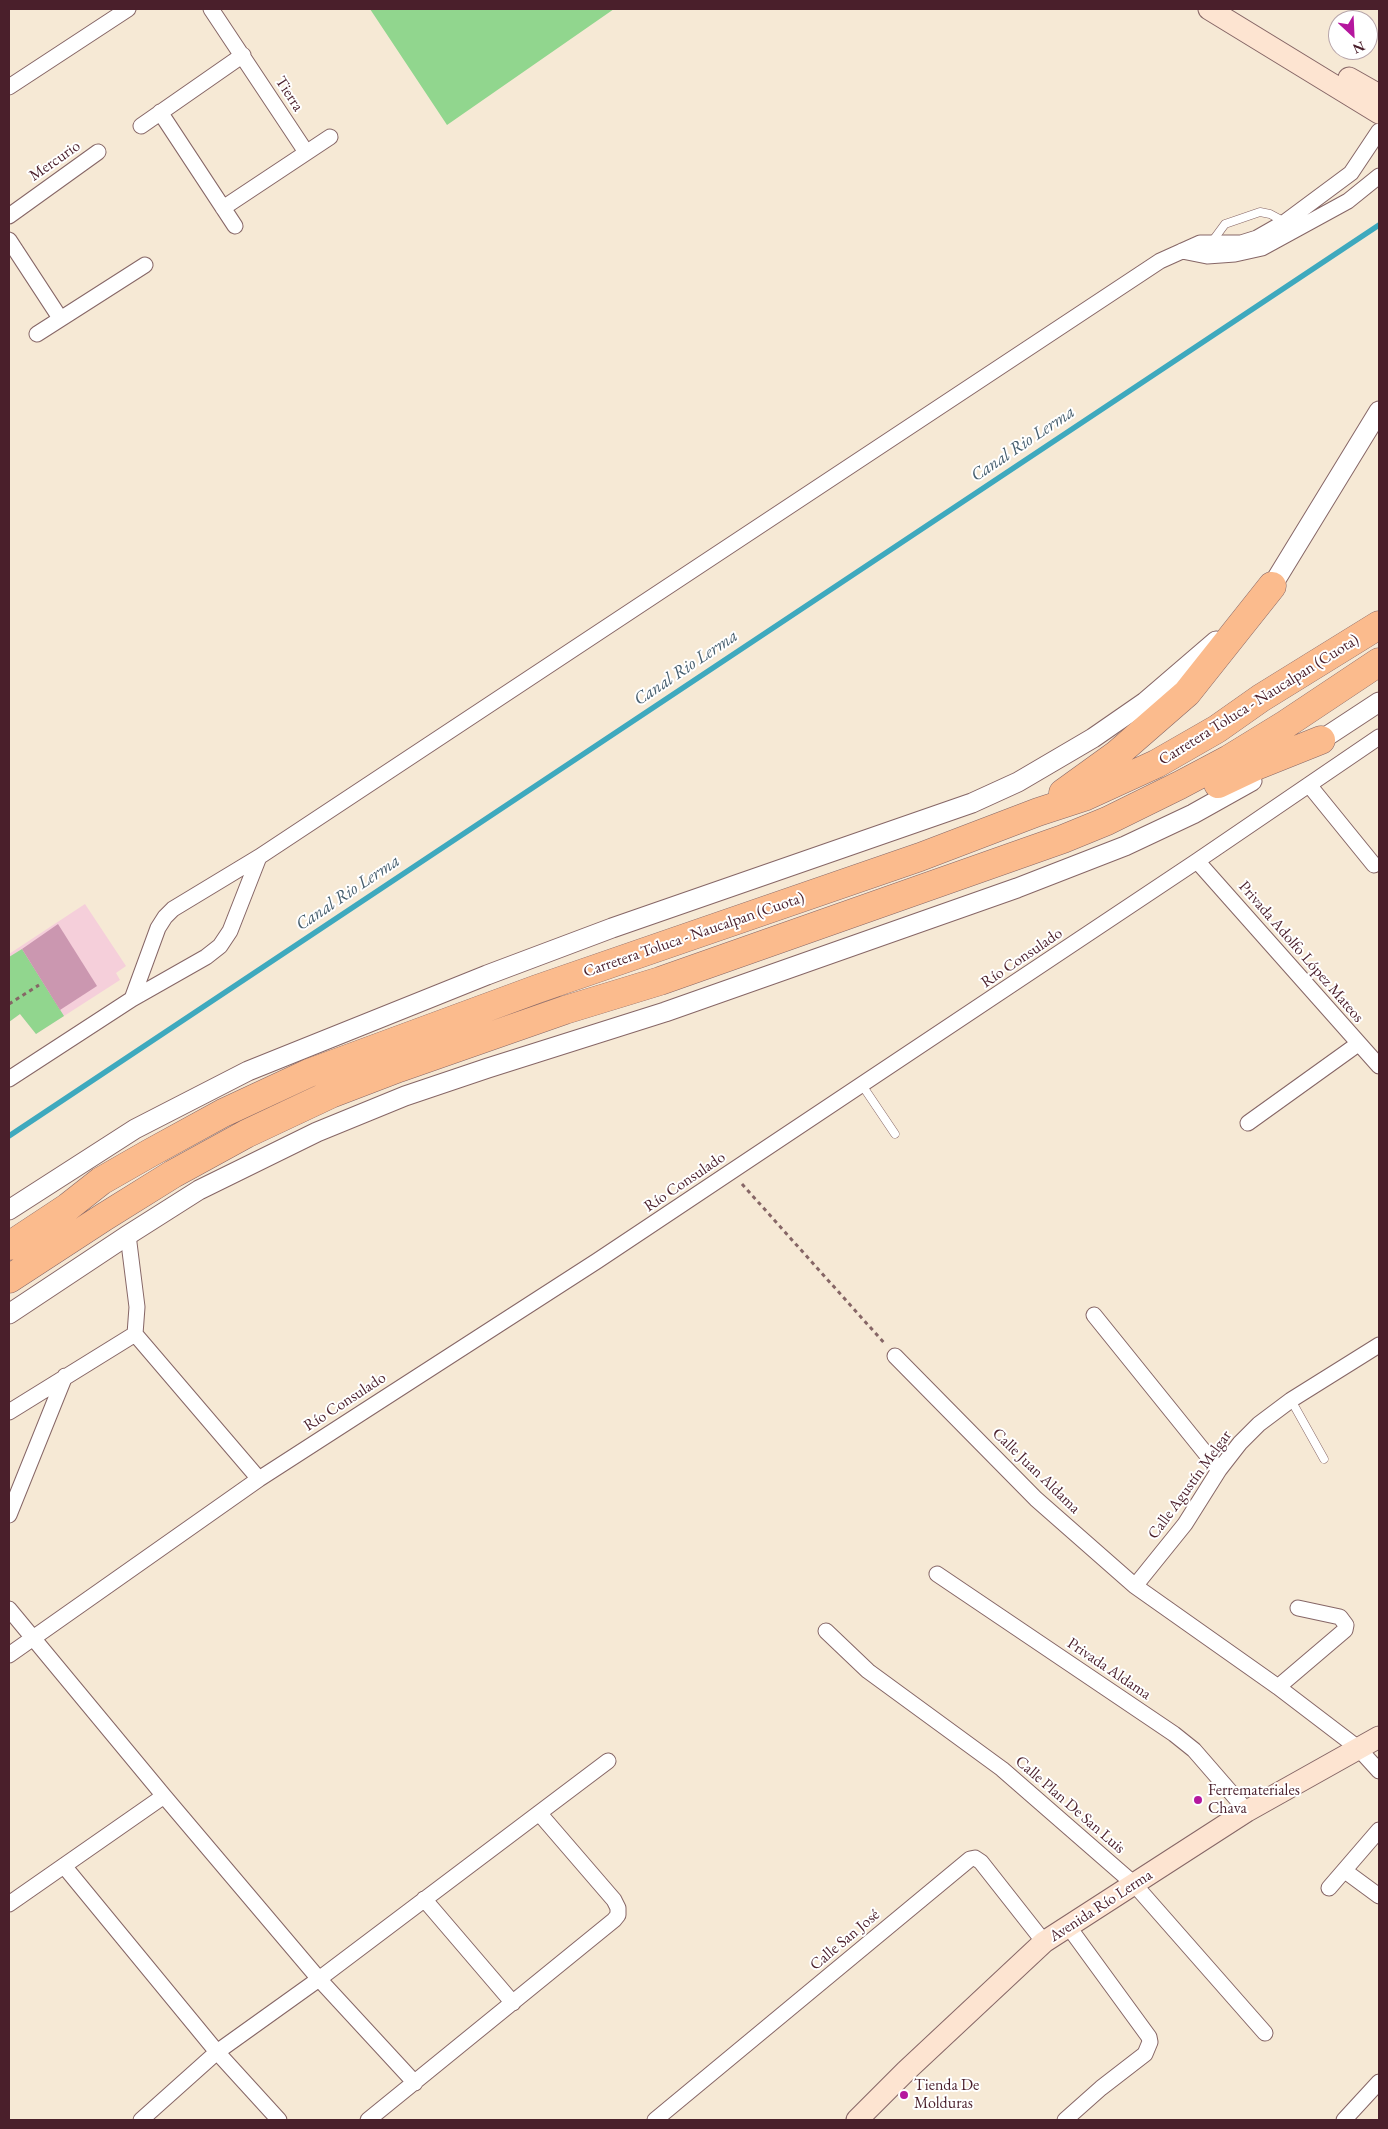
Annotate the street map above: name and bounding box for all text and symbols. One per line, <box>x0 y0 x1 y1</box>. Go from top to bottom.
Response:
north arrow <box>1328 10 1378 60</box>
text: N <box>1350 37 1368 58</box>
street label: Tierra <box>271 73 307 115</box>
street label: Mercurio <box>26 137 84 185</box>
water label: Canal Rio Lerma <box>967 401 1079 487</box>
water label: Canal Rio Lerma <box>630 625 742 711</box>
street label: Carretera Toluca - Naucalpan (Cuota) <box>1155 630 1363 770</box>
water label: Canal Rio Lerma <box>292 850 404 936</box>
street label: Privada Adolfo López Mateos <box>1234 877 1368 1027</box>
street label: Carretera Toluca - Naucalpan (Cuota) <box>581 888 807 982</box>
street label: Río Consulado <box>978 924 1066 992</box>
street label: Río Consulado <box>641 1148 729 1216</box>
street label: Río Consulado <box>300 1368 390 1436</box>
street label: Calle Juan Aldama <box>988 1424 1084 1518</box>
street label: Calle Agustín Melgar <box>1144 1427 1236 1543</box>
street label: Privada Aldama <box>1063 1634 1155 1704</box>
street label: Calle Plan De San Luis <box>1011 1752 1129 1858</box>
place label: Ferremateriales Chava <box>1208 1781 1300 1819</box>
marker: Ferremateriales Chava <box>1192 1794 1204 1806</box>
street label: Avenida Río Lerma <box>1046 1866 1156 1946</box>
street label: Calle San José <box>806 1905 884 1975</box>
place label: Tienda De Molduras <box>914 2076 979 2114</box>
marker: Tienda De Molduras <box>898 2089 910 2101</box>

